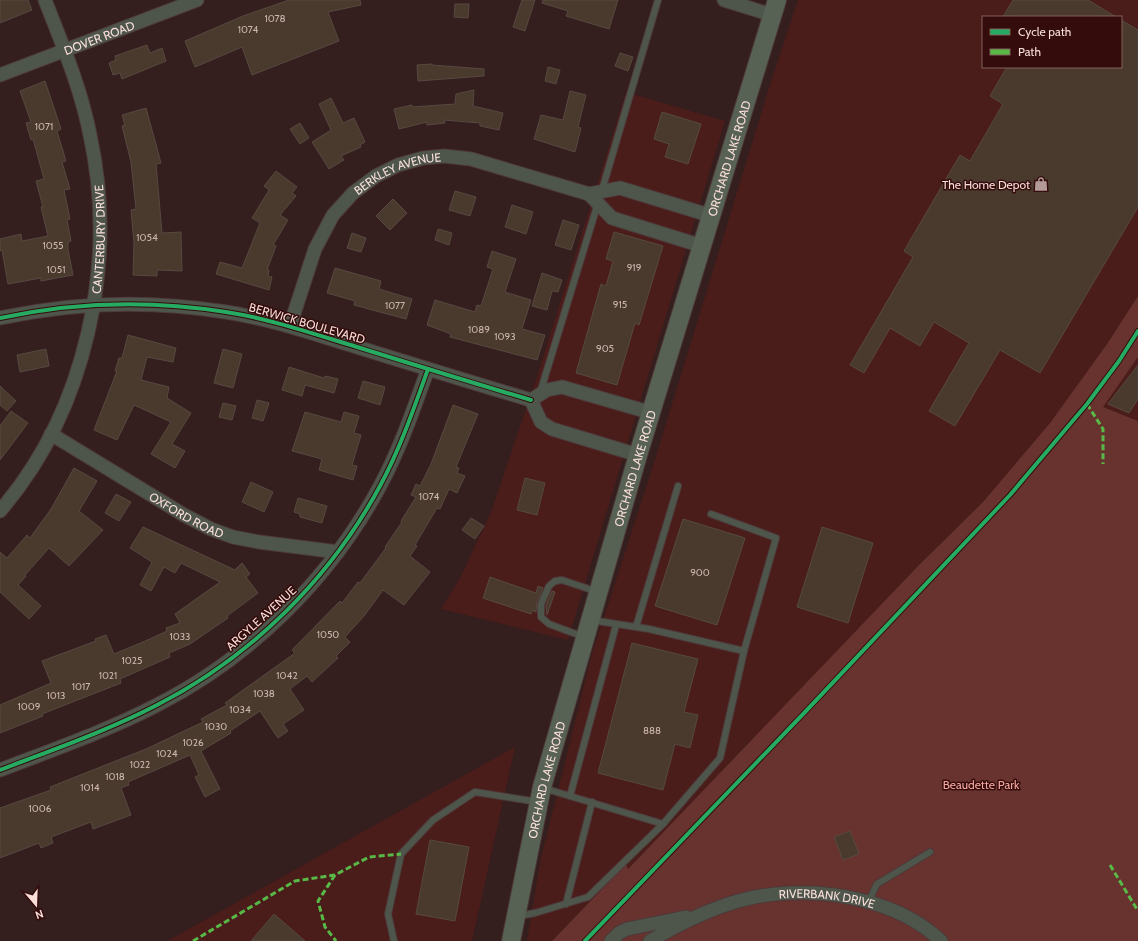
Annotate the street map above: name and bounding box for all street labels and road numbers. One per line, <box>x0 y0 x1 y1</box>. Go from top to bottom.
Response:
street label: DOVER ROAD <box>62 17 137 58</box>
street label: ORCHARD LAKE ROAD <box>704 98 754 218</box>
street label: BERKLEY AVENUE <box>351 149 442 198</box>
street label: CANTERBURY DRIVE <box>88 184 107 295</box>
street label: BERWICK BOULEVARD <box>247 299 367 347</box>
street label: ORCHARD LAKE ROAD <box>610 408 659 528</box>
street label: OXFORD ROAD <box>147 488 226 541</box>
street label: ARGYLE AVENUE <box>223 582 299 653</box>
street label: ORCHARD LAKE ROAD <box>524 719 568 840</box>
street label: RIVERBANK DRIVE <box>778 885 877 911</box>

